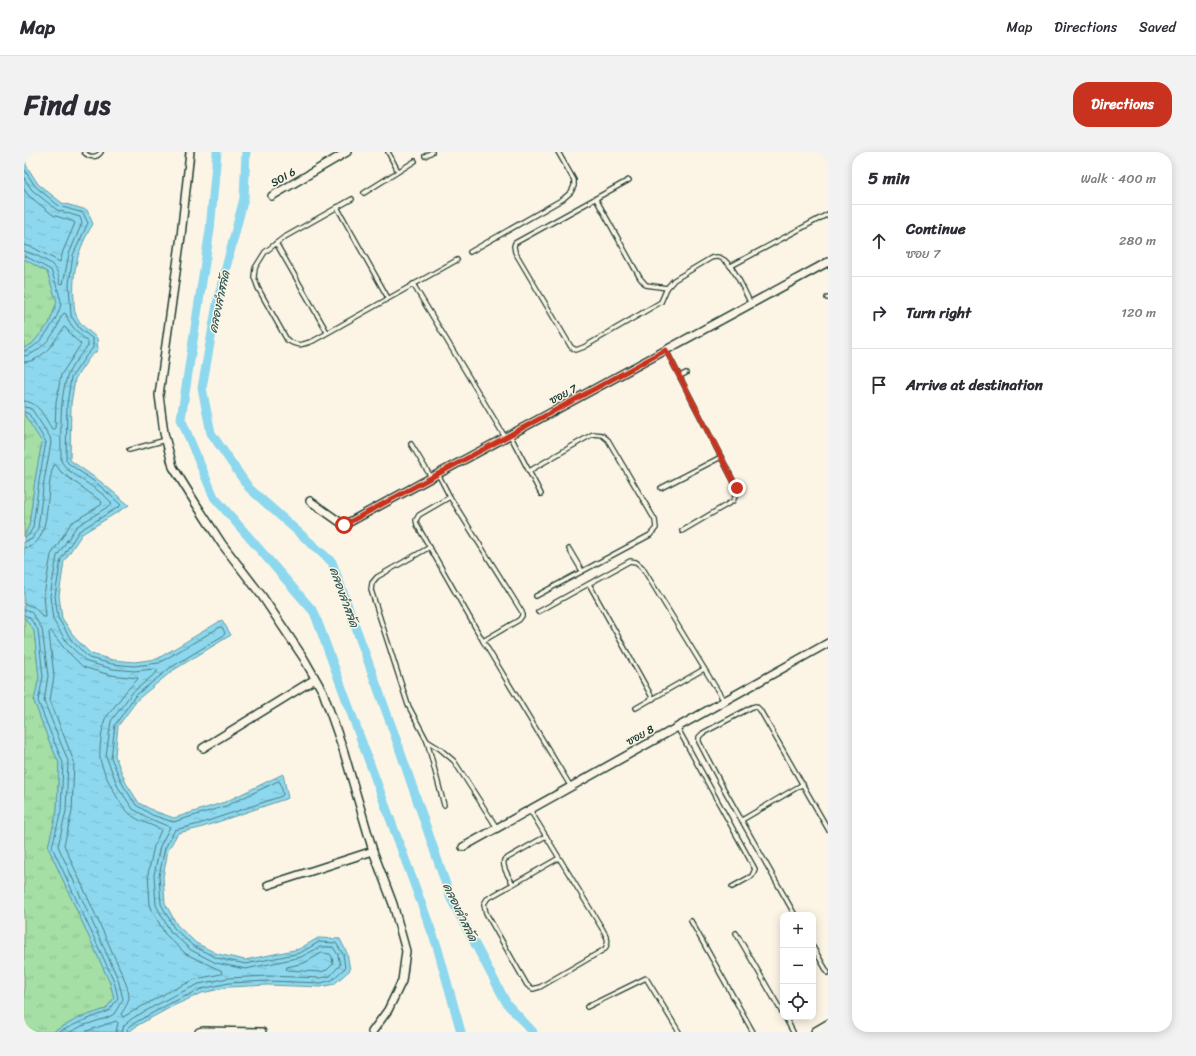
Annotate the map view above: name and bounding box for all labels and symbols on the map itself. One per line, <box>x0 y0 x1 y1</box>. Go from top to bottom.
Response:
street label: SOI 6 <box>267 163 299 192</box>
water label: คลองลำสลัด <box>202 267 237 335</box>
street label: ซอย 7 <box>546 379 581 410</box>
route end <box>728 479 746 497</box>
route start <box>335 516 353 534</box>
water label: คลองลำสลัด <box>323 564 366 632</box>
street label: ซอย 8 <box>623 720 658 751</box>
water label: คลองลำสลัด <box>436 879 484 947</box>

